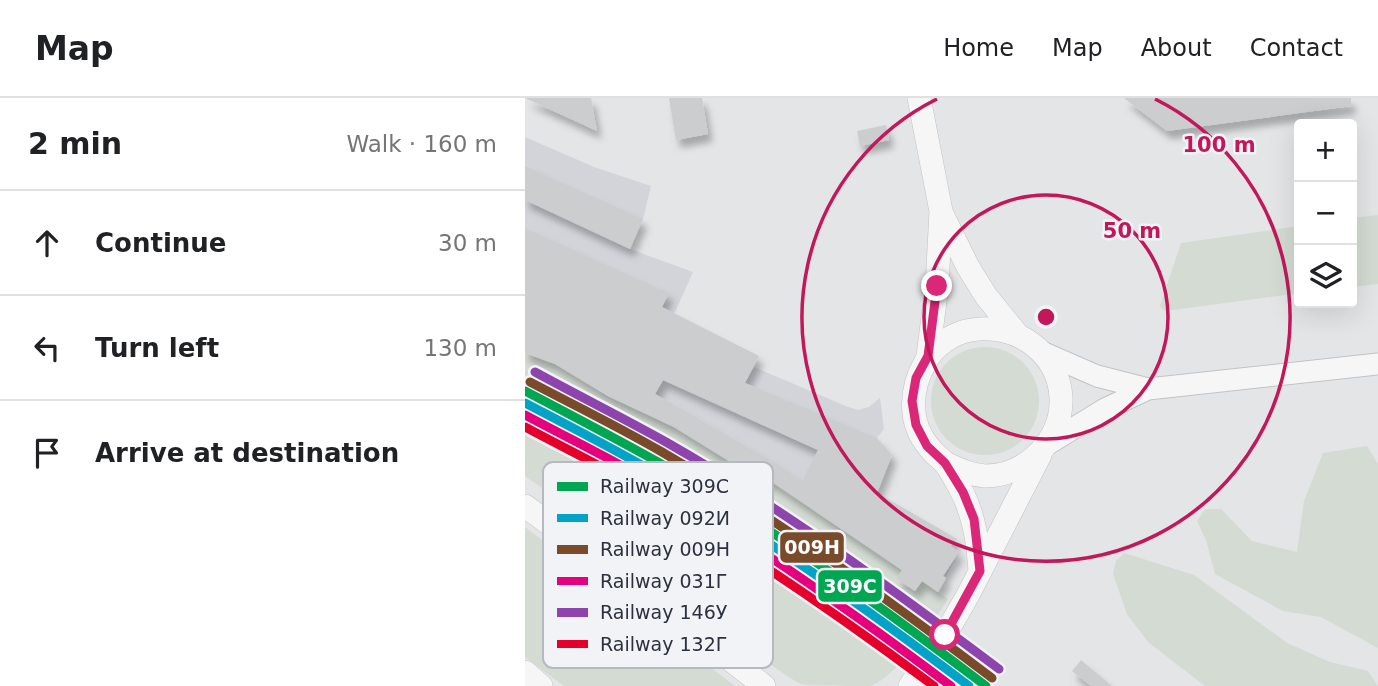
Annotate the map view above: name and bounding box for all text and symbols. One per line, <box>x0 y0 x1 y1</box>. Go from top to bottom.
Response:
text: Map <box>35 29 114 68</box>
text: Home <box>943 34 1014 62</box>
text: Map <box>1052 34 1103 62</box>
text: About <box>1141 34 1212 62</box>
text: Contact <box>1250 34 1343 62</box>
map controls <box>1294 119 1357 308</box>
button: + <box>1294 119 1357 182</box>
text: 2 min <box>28 126 122 161</box>
text: Walk · 160 m <box>346 131 497 157</box>
text: 100 m <box>1182 133 1256 157</box>
button: − <box>1294 182 1357 245</box>
text: 50 m <box>1103 219 1161 243</box>
icon: ahead <box>28 224 66 262</box>
text: Continue <box>95 228 226 258</box>
text: 30 m <box>438 230 497 256</box>
button: layers <box>1294 245 1357 308</box>
route end <box>921 270 952 301</box>
centre of rings <box>1034 305 1058 329</box>
icon: left <box>28 329 66 367</box>
text: Turn left <box>95 333 219 363</box>
text: 130 m <box>423 335 497 361</box>
icon: arrive <box>28 434 66 472</box>
text: Arrive at destination <box>95 438 399 468</box>
legend <box>543 462 773 668</box>
text: Railway 309С <box>600 475 729 497</box>
text: Railway 092И <box>600 507 730 529</box>
line badge: 009Н <box>779 531 845 564</box>
text: 009Н <box>784 536 840 558</box>
text: Railway 009Н <box>600 538 730 560</box>
line badge: 309С <box>817 569 883 603</box>
text: Railway 031Г <box>600 570 727 592</box>
text: 309С <box>823 575 877 597</box>
text: Railway 146У <box>600 601 728 623</box>
route start <box>929 619 960 650</box>
text: Railway 132Г <box>600 633 727 655</box>

